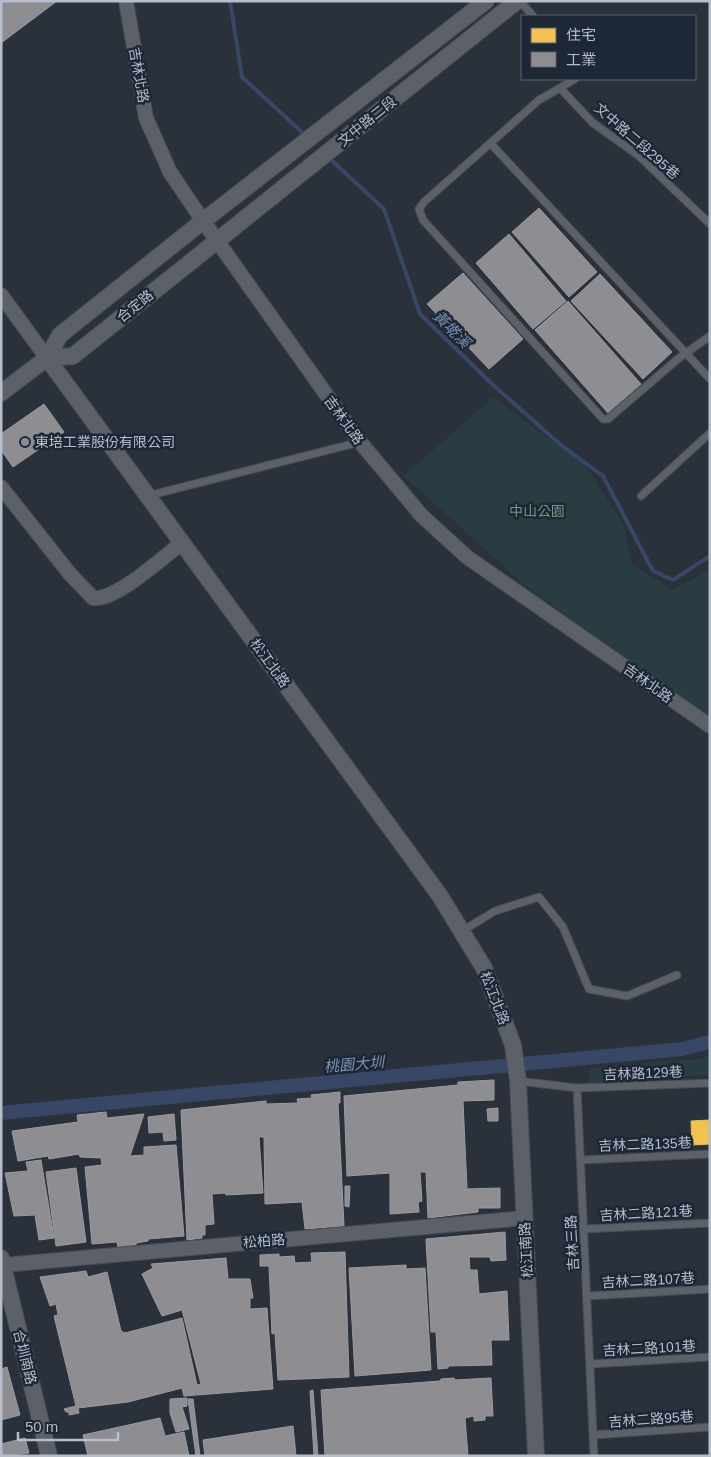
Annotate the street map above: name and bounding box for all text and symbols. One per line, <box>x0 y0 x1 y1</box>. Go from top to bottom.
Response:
legend <box>521 15 696 80</box>
text: 住宅 <box>566 26 596 43</box>
street label: 吉林北路 <box>126 46 152 104</box>
text: 工業 <box>566 51 596 68</box>
street label: 文中路二段 <box>335 93 399 149</box>
street label: 文中路二段295巷 <box>591 100 683 182</box>
street label: 合定路 <box>114 287 156 325</box>
water label: 黃墘溪 <box>430 307 475 352</box>
street label: 吉林北路 <box>321 393 367 447</box>
place label: 東培工業股份有限公司 <box>35 434 175 450</box>
marker: 東培工業股份有限公司 <box>19 436 31 448</box>
park label: 中山公園 <box>509 503 565 519</box>
street label: 松江北路 <box>247 636 293 690</box>
street label: 吉林北路 <box>620 660 676 706</box>
street label: 松江北路 <box>477 969 513 1027</box>
water label: 桃園大圳 <box>323 1053 387 1075</box>
street label: 吉林路129巷 <box>603 1064 683 1082</box>
street label: 吉林二路135巷 <box>598 1134 692 1154</box>
street label: 吉林二路121巷 <box>599 1203 693 1223</box>
street label: 吉林三路 <box>563 1215 581 1271</box>
street label: 松江南路 <box>517 1222 535 1278</box>
street label: 松柏路 <box>242 1231 286 1251</box>
street label: 吉林二路107巷 <box>601 1270 695 1290</box>
street label: 合圳南路 <box>10 1328 40 1386</box>
street label: 吉林二路101巷 <box>602 1338 696 1358</box>
street label: 吉林二路95巷 <box>608 1408 694 1430</box>
scale bar <box>18 1410 118 1442</box>
text: 50 m <box>25 1418 58 1435</box>

